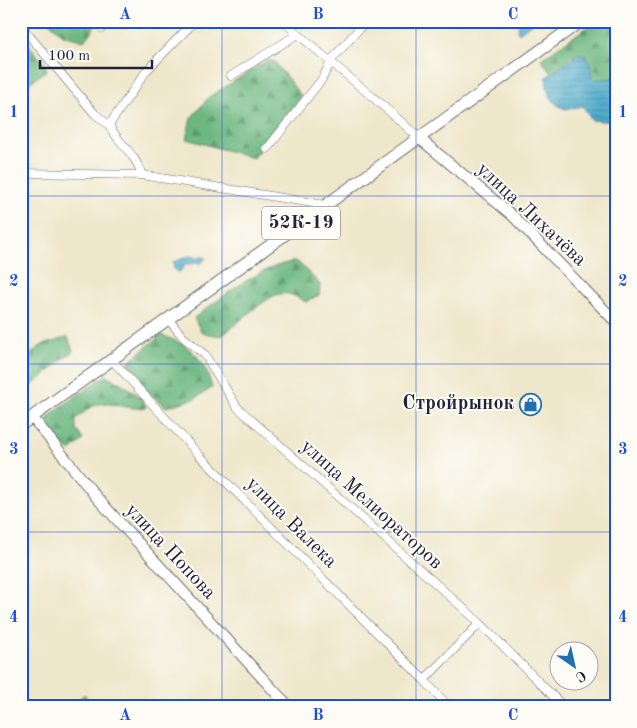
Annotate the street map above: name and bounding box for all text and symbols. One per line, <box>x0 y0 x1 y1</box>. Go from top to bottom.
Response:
text: A <box>119 7 131 23</box>
text: B <box>312 7 324 23</box>
text: C <box>508 7 518 23</box>
scale bar <box>40 38 152 70</box>
text: 100 m <box>48 49 90 64</box>
text: 1 <box>9 105 19 121</box>
text: 1 <box>618 105 628 121</box>
street label: улица Лихачёва <box>472 159 590 271</box>
road number: 52К-19 <box>262 207 340 240</box>
text: 2 <box>9 274 19 290</box>
text: 2 <box>618 274 628 290</box>
shop icon: Стройрынок <box>518 392 542 416</box>
place label: Стройрынок <box>402 394 514 414</box>
street label: улица Мелиораторов <box>296 436 446 574</box>
text: 3 <box>9 442 19 458</box>
text: 3 <box>618 442 628 458</box>
street label: улица Валека <box>242 474 340 572</box>
street label: улица Попова <box>121 500 219 604</box>
text: 4 <box>9 610 19 626</box>
text: 4 <box>618 610 628 626</box>
north arrow <box>550 640 600 690</box>
text: С <box>573 668 588 684</box>
text: A <box>119 708 131 724</box>
text: B <box>312 708 324 724</box>
text: C <box>508 708 518 724</box>

